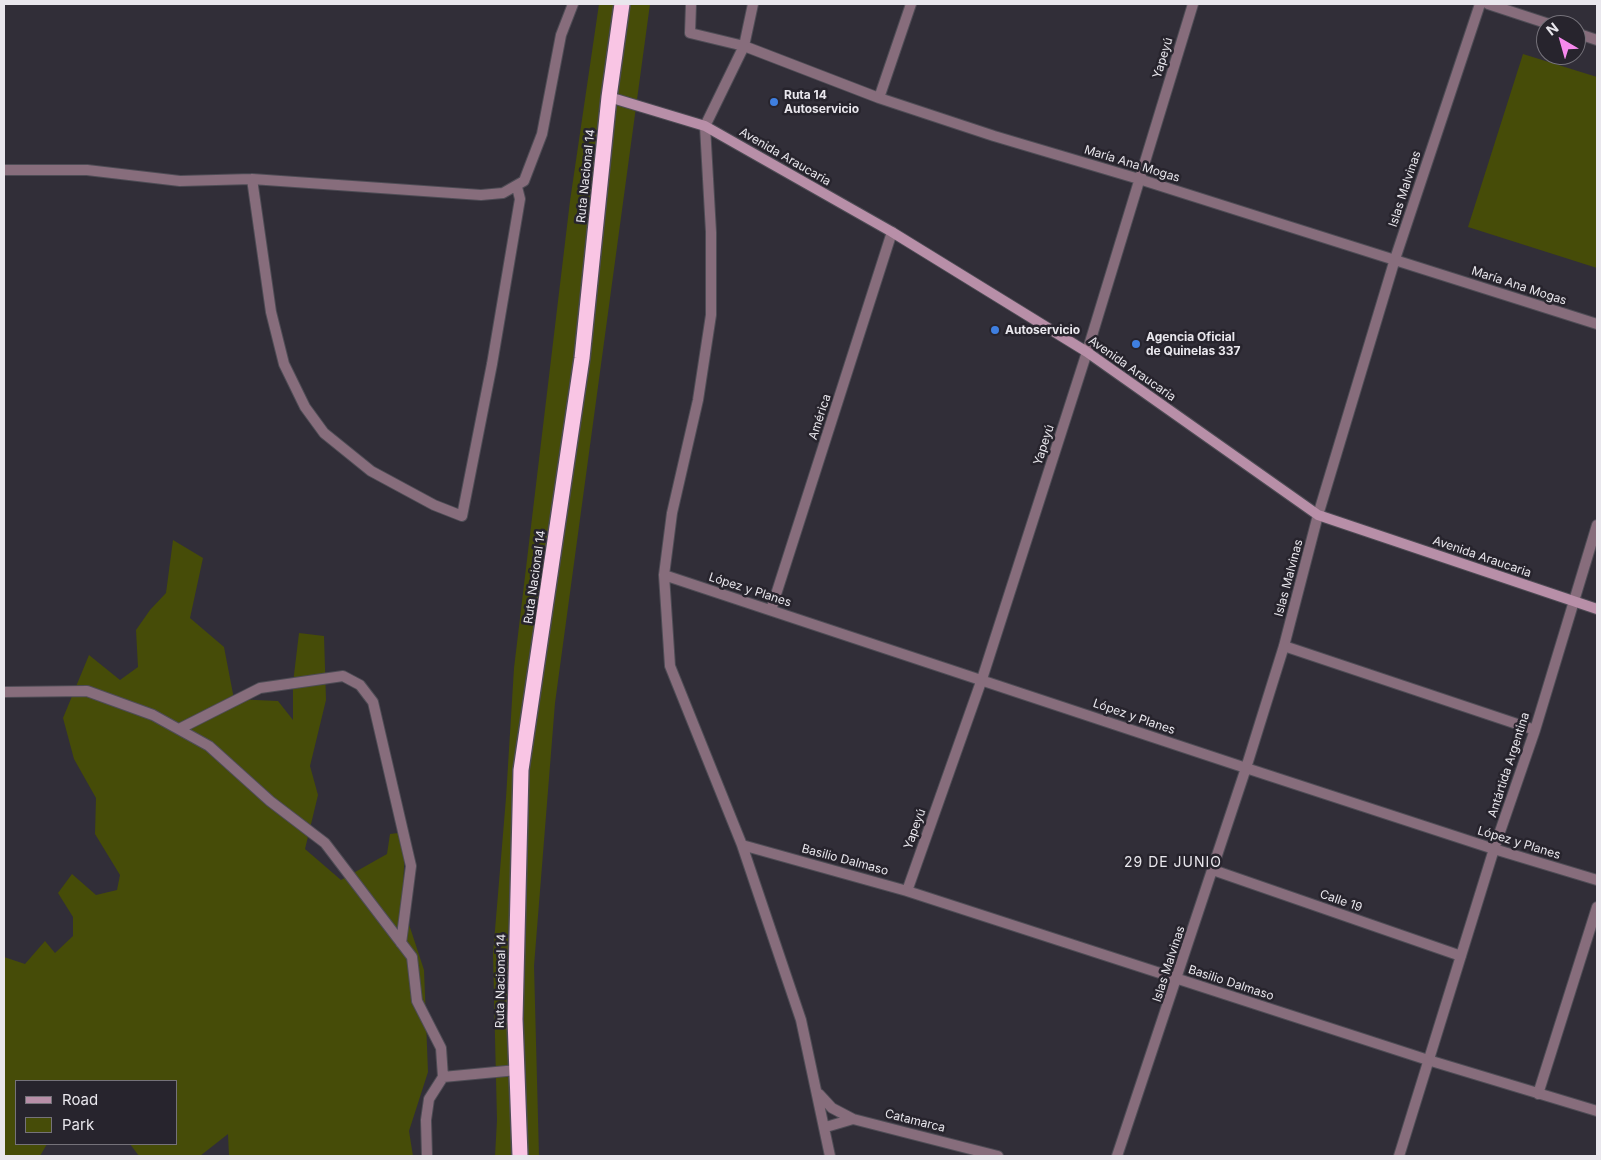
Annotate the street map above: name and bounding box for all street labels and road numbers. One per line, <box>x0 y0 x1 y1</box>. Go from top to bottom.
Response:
street label: Yapeyú <box>1150 36 1176 80</box>
street label: Avenida Araucaria <box>737 125 833 189</box>
street label: Ruta Nacional 14 <box>574 128 598 224</box>
street label: María Ana Mogas <box>1082 143 1182 185</box>
street label: Islas Malvinas <box>1386 149 1424 229</box>
street label: María Ana Mogas <box>1470 264 1568 308</box>
street label: Avenida Araucaria <box>1086 334 1178 404</box>
street label: América <box>806 392 834 442</box>
street label: Yapeyú <box>1031 423 1057 467</box>
street label: Ruta Nacional 14 <box>521 529 549 625</box>
street label: Avenida Araucaria <box>1431 533 1533 581</box>
street label: Islas Malvinas <box>1272 538 1306 618</box>
street label: López y Planes <box>707 570 793 610</box>
street label: López y Planes <box>1091 696 1177 738</box>
street label: Antártida Argentina <box>1485 711 1533 819</box>
street label: Yapeyú <box>901 807 929 851</box>
street label: López y Planes <box>1476 824 1562 862</box>
street label: Basilio Dalmaso <box>800 841 890 879</box>
street label: Calle 19 <box>1318 887 1364 915</box>
street label: Islas Malvinas <box>1150 924 1188 1004</box>
street label: Ruta Nacional 14 <box>493 934 509 1028</box>
street label: Basilio Dalmaso <box>1186 962 1276 1004</box>
street label: Catamarca <box>883 1107 947 1135</box>

